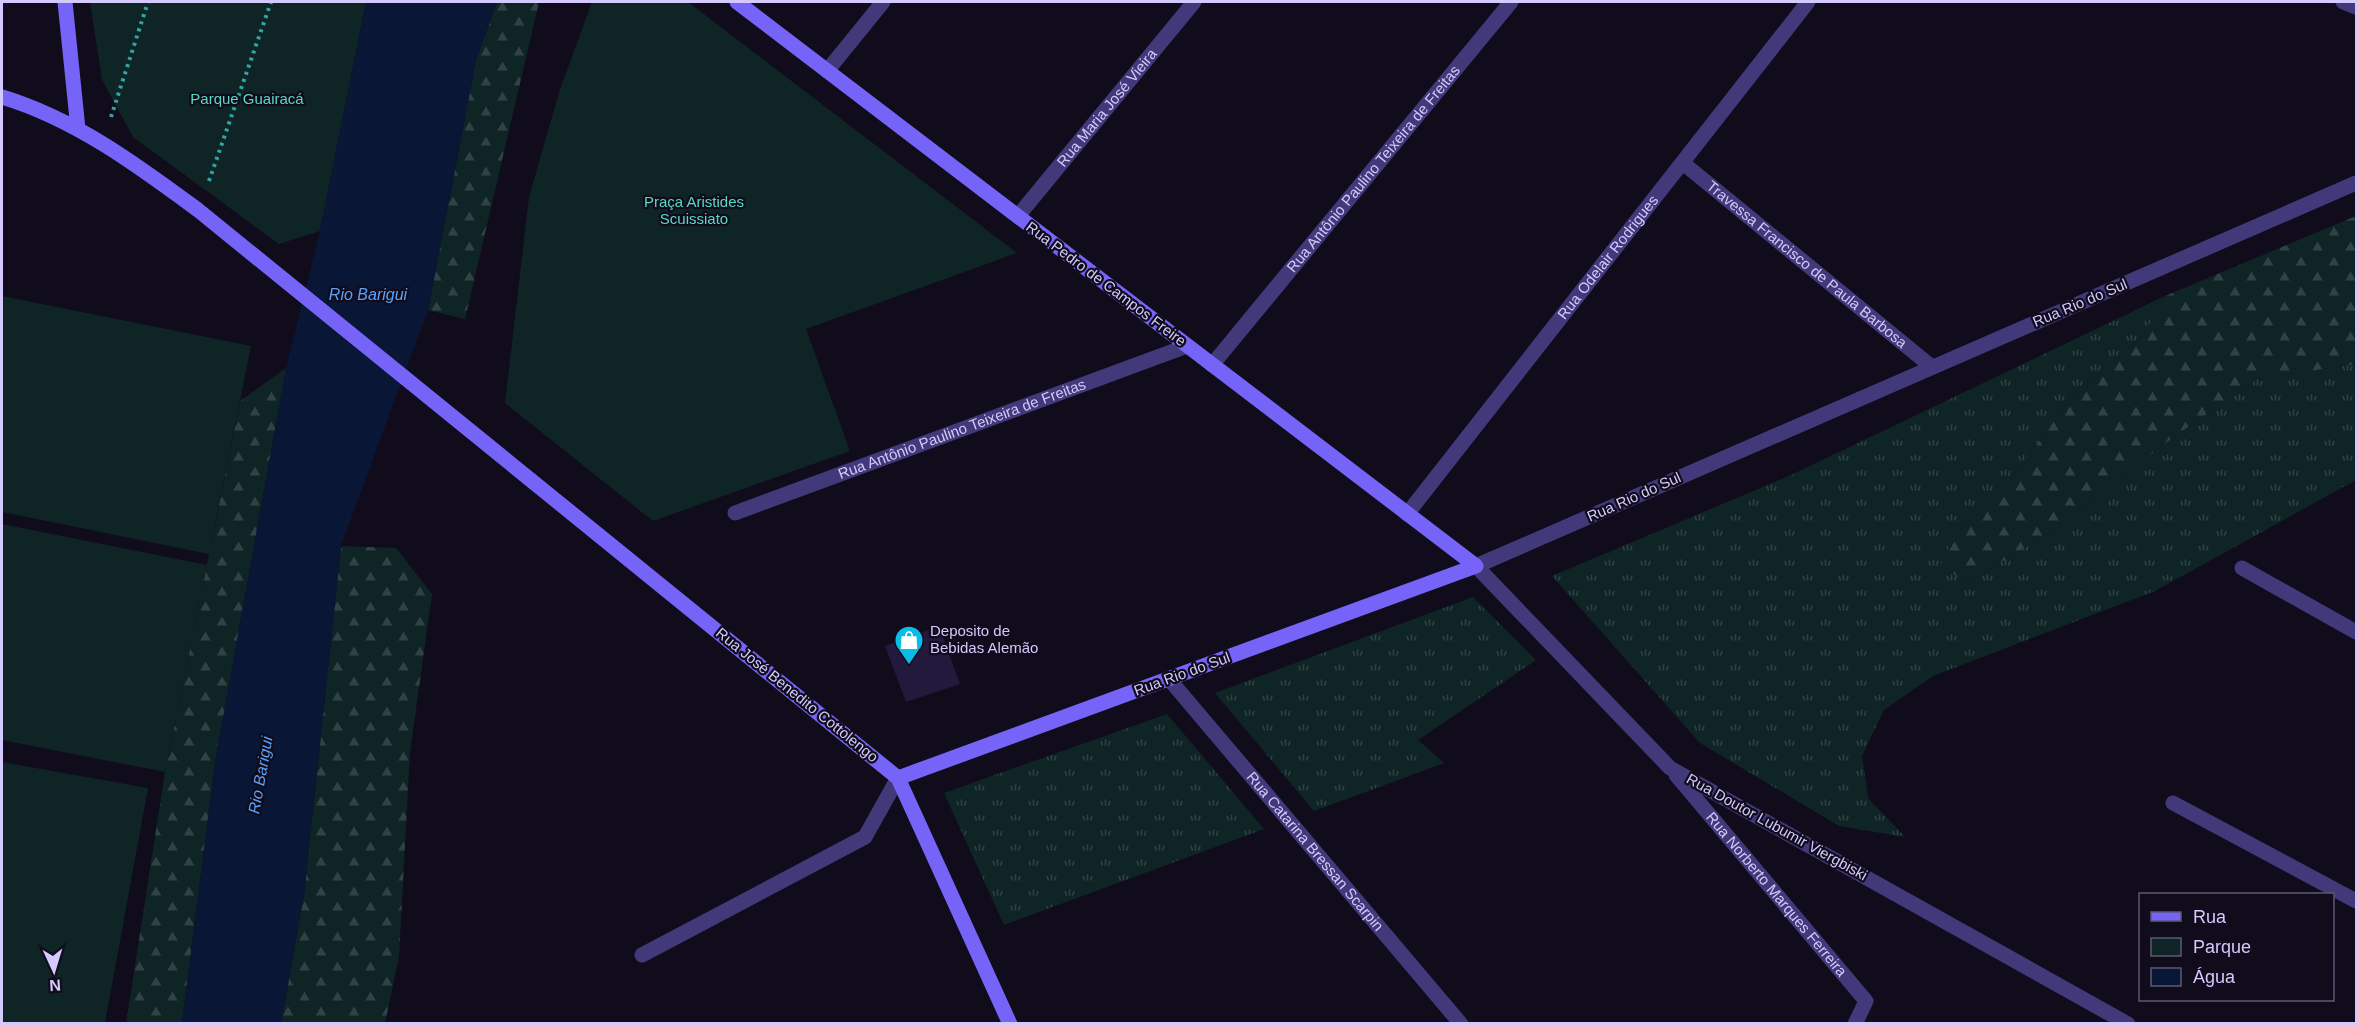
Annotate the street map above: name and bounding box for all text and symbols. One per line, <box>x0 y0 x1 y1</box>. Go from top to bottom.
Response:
street label: Rua Maria José Vieira <box>1053 45 1160 170</box>
street label: Rua Antônio Paulino Teixeira de Freitas <box>1283 62 1463 275</box>
park label: Parque Guairacá <box>190 90 304 107</box>
street label: Travessa Francisco de Paula Barbosa <box>1704 177 1911 351</box>
street label: Rua Odelair Rodrigues <box>1554 192 1661 322</box>
park label: Praça Aristides Scuissiato <box>644 193 744 227</box>
street label: Rua Pedro de Campos Freire <box>1023 218 1190 349</box>
street label: Rua Rio do Sul <box>2030 275 2130 330</box>
water label: Rio Barigui <box>329 286 408 303</box>
street label: Rua Antônio Paulino Teixeira de Freitas <box>836 375 1088 482</box>
street label: Rua Rio do Sul <box>1584 468 1683 525</box>
place label: Deposito de Bebidas Alemão <box>930 622 1038 656</box>
street label: Rua José Benedito Cottolengo <box>713 624 882 765</box>
shop icon: Deposito de Bebidas Alemão <box>893 624 925 666</box>
street label: Rua Rio do Sul <box>1132 648 1232 699</box>
water label: Rio Barigui <box>245 735 276 815</box>
street label: Rua Catarina Bressan Scarpin <box>1243 768 1387 934</box>
street label: Rua Doutor Lubumir Viergbiski <box>1684 770 1871 883</box>
street label: Rua Norberto Marques Ferreira <box>1703 808 1851 980</box>
legend <box>2139 893 2334 1001</box>
text: Rua <box>2193 907 2227 927</box>
text: Parque <box>2193 937 2251 957</box>
north arrow <box>24 941 84 1001</box>
text: Água <box>2193 967 2236 987</box>
text: N <box>49 977 61 994</box>

